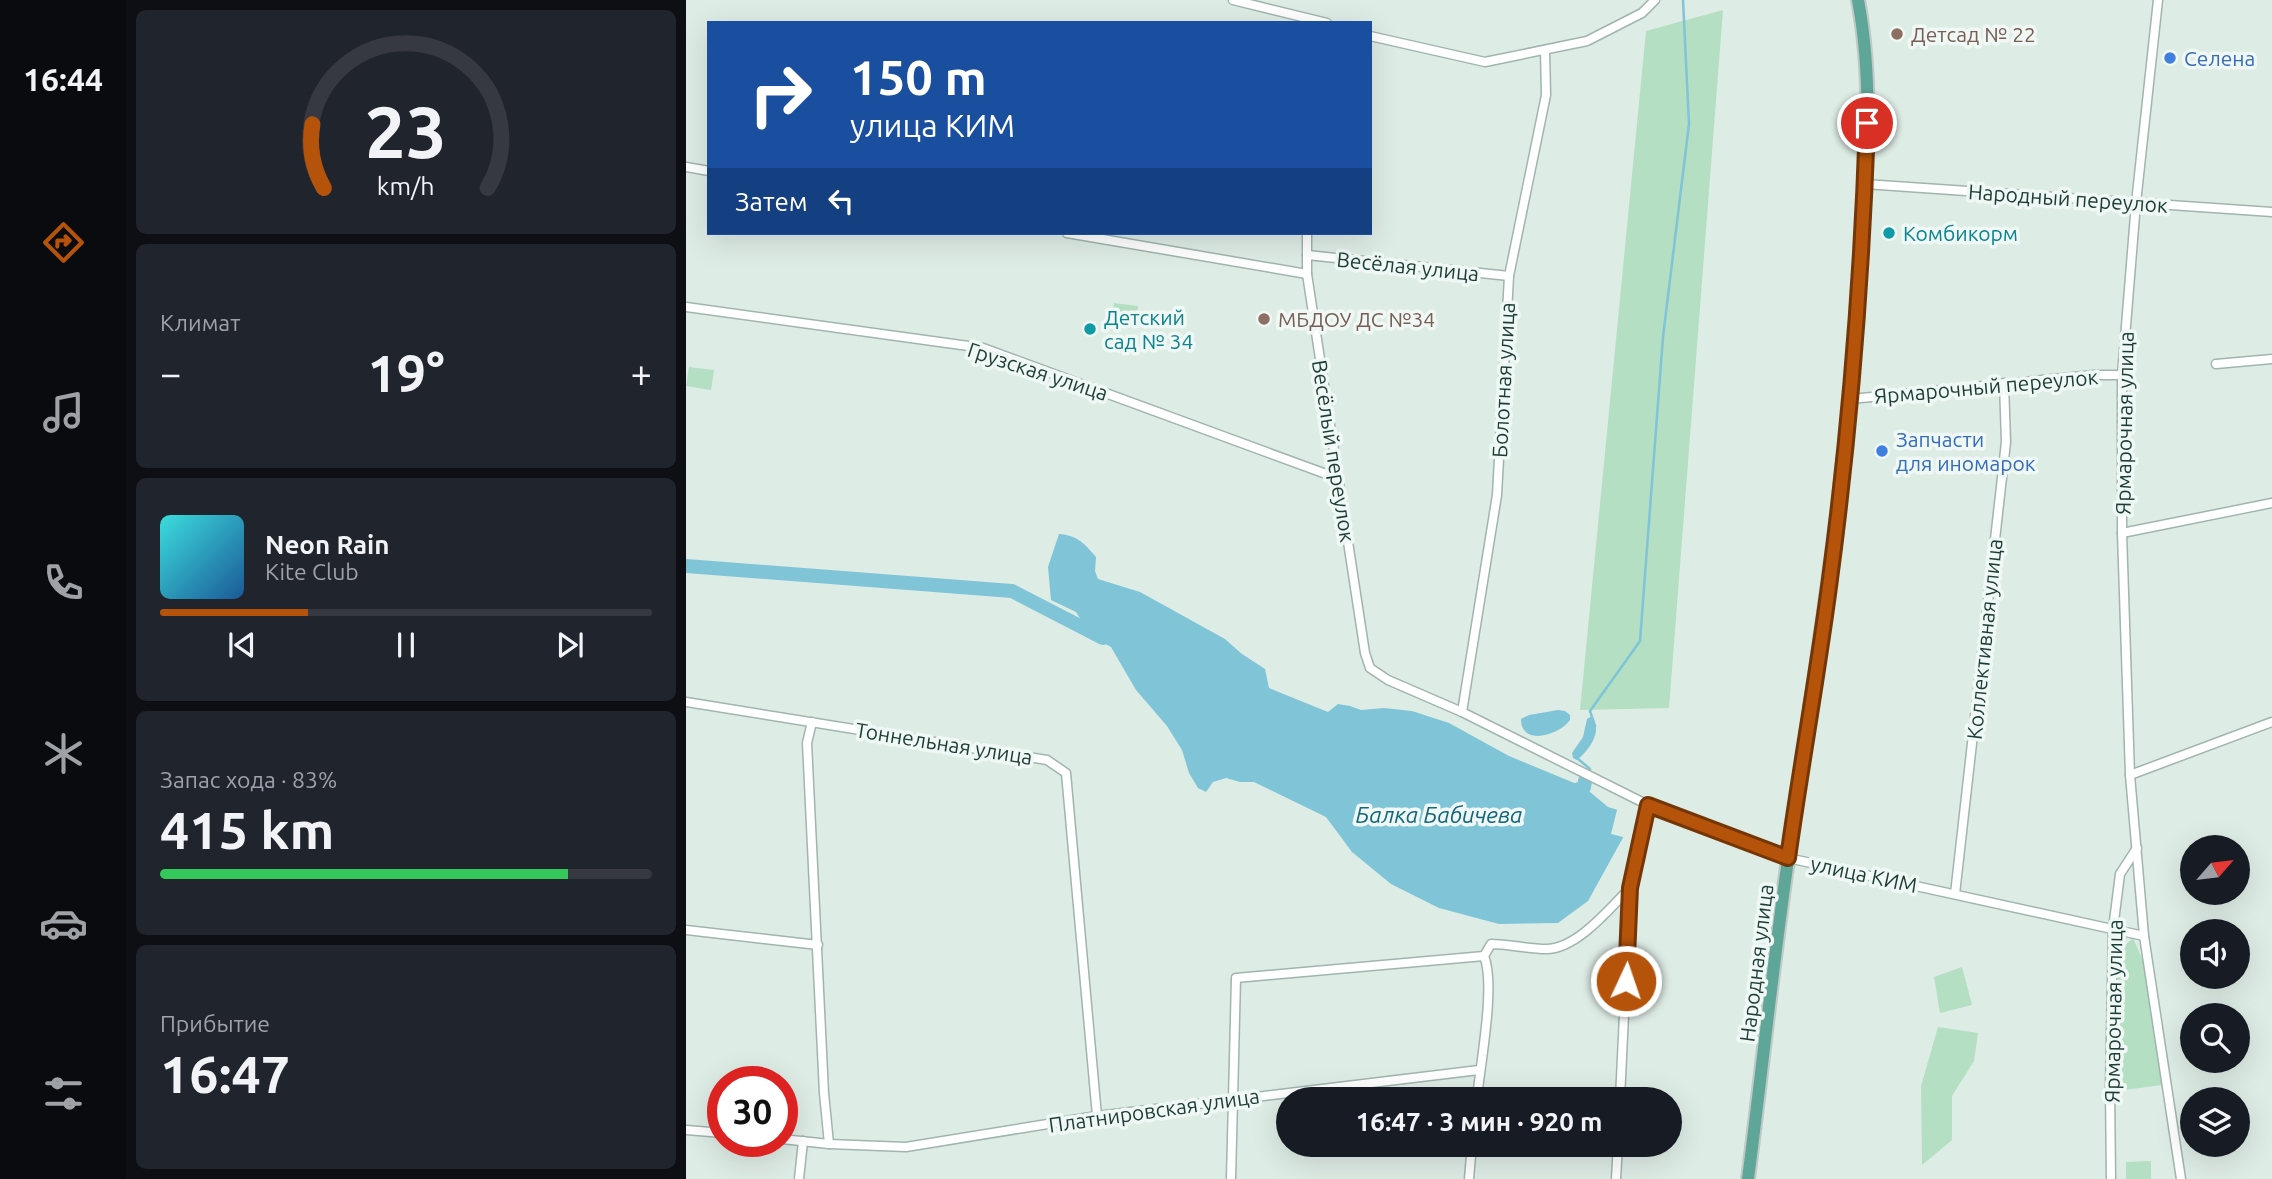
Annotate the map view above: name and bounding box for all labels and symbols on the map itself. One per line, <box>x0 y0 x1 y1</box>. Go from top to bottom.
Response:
place label: Детсад № 22 <box>1911 22 2036 46</box>
marker: Детсад № 22 <box>1889 26 1905 42</box>
place label: Селена <box>2184 46 2255 70</box>
marker: Селена <box>2162 50 2178 66</box>
pin <box>1837 93 1897 153</box>
street label: Народный переулок <box>1967 179 2169 217</box>
place label: Комбикорм <box>1903 221 2018 245</box>
marker: Комбикорм <box>1881 225 1897 241</box>
street label: Весёлая улица <box>1336 247 1480 285</box>
street label: Болотная улица <box>1487 302 1519 458</box>
place label: Детский сад № 34 <box>1104 305 1193 353</box>
place label: МБДОУ ДС №34 <box>1278 307 1435 331</box>
marker: МБДОУ ДС №34 <box>1256 311 1272 327</box>
marker: Детский сад № 34 <box>1082 321 1098 337</box>
street label: Ярмарочная улица <box>2110 331 2138 515</box>
street label: Грузская улица <box>965 337 1111 405</box>
street label: Весёлый переулок <box>1308 358 1360 544</box>
street label: Ярмарочный переулок <box>1873 364 2099 408</box>
place label: Запчасти для иномарок <box>1896 427 2036 475</box>
marker: Запчасти для иномарок <box>1874 443 1890 459</box>
street label: Коллективная улица <box>1962 537 2006 741</box>
street label: Тоннельная улица <box>854 717 1034 769</box>
water label: Балка Бабичева <box>1355 802 1523 827</box>
north arrow <box>2180 835 2250 905</box>
street label: улица КИМ <box>1809 851 1919 897</box>
street label: Народная улица <box>1734 883 1778 1043</box>
street label: Ярмарочная улица <box>2099 919 2127 1103</box>
position arrow <box>1589 944 1663 1018</box>
speed limit sign: 30 <box>707 1066 798 1157</box>
street label: Платнировская улица <box>1047 1083 1261 1137</box>

